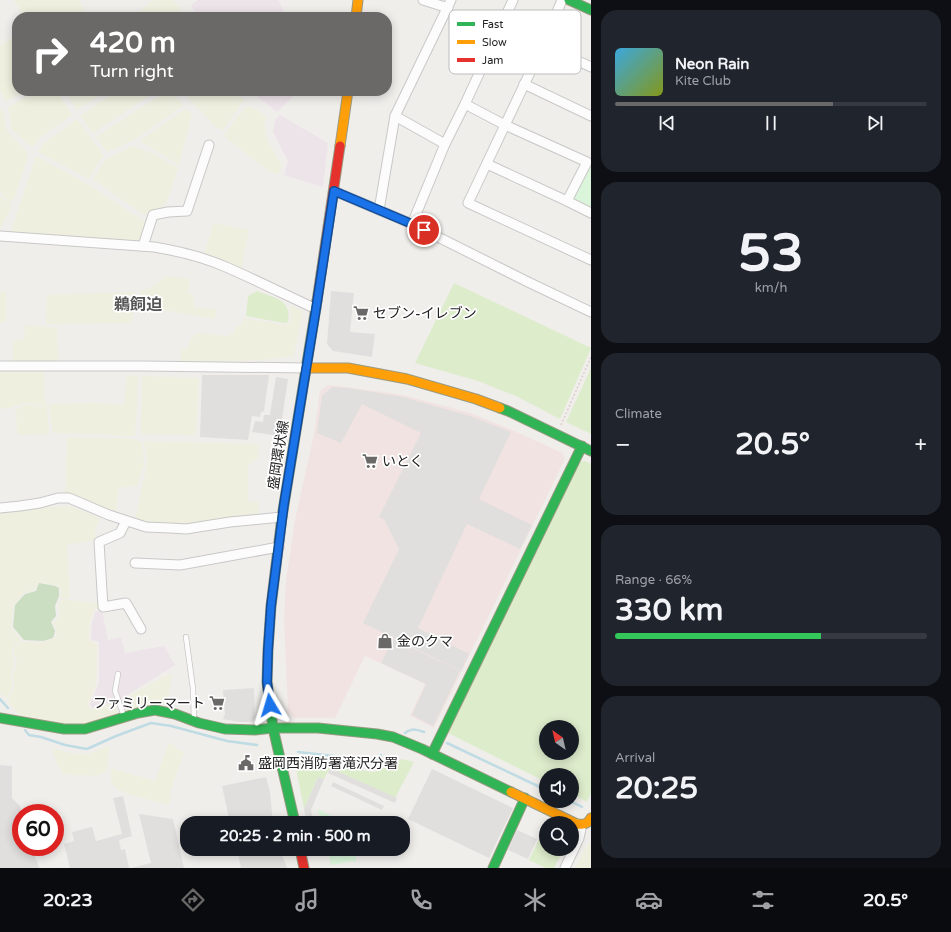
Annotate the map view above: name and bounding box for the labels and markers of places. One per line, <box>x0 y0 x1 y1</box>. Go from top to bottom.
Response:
pin <box>407 213 441 247</box>
supermarket icon: セブン-イレブン <box>352 304 370 322</box>
place label: セブン-イレブン <box>373 305 477 322</box>
supermarket icon: いとく <box>361 452 379 470</box>
place label: いとく <box>382 453 424 470</box>
shop icon: 金のクマ <box>376 632 394 650</box>
place label: 金のクマ <box>397 633 453 650</box>
supermarket icon: ファミリーマート <box>208 694 226 712</box>
place label: ファミリーマート <box>93 695 205 712</box>
public building icon: 盛岡西消防署滝沢分署 <box>237 754 255 772</box>
place label: 盛岡西消防署滝沢分署 <box>258 755 398 772</box>

